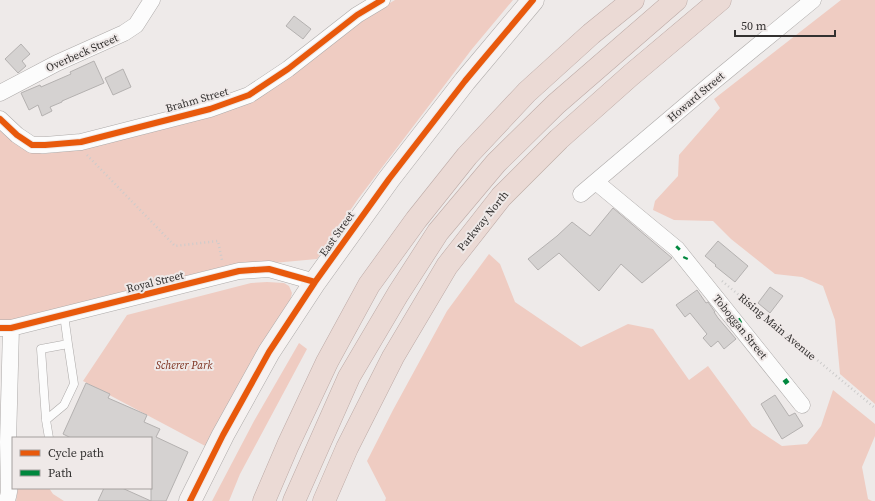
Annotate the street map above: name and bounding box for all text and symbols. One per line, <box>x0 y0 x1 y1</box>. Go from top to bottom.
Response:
scale bar <box>735 12 835 38</box>
text: 50 m <box>741 18 767 34</box>
street label: Overbeck Street <box>44 30 121 76</box>
street label: Howard Street <box>664 68 728 125</box>
street label: Brahm Street <box>164 84 231 116</box>
street label: Parkway North <box>454 187 512 254</box>
street label: East Street <box>316 208 358 259</box>
street label: Royal Street <box>125 268 186 296</box>
street label: Rising Main Avenue <box>735 290 819 364</box>
street label: Toboggan Street <box>709 292 771 363</box>
park label: Scherer Park <box>156 358 213 373</box>
legend <box>12 437 152 489</box>
text: Cycle path <box>48 445 104 461</box>
text: Path <box>48 465 72 481</box>

